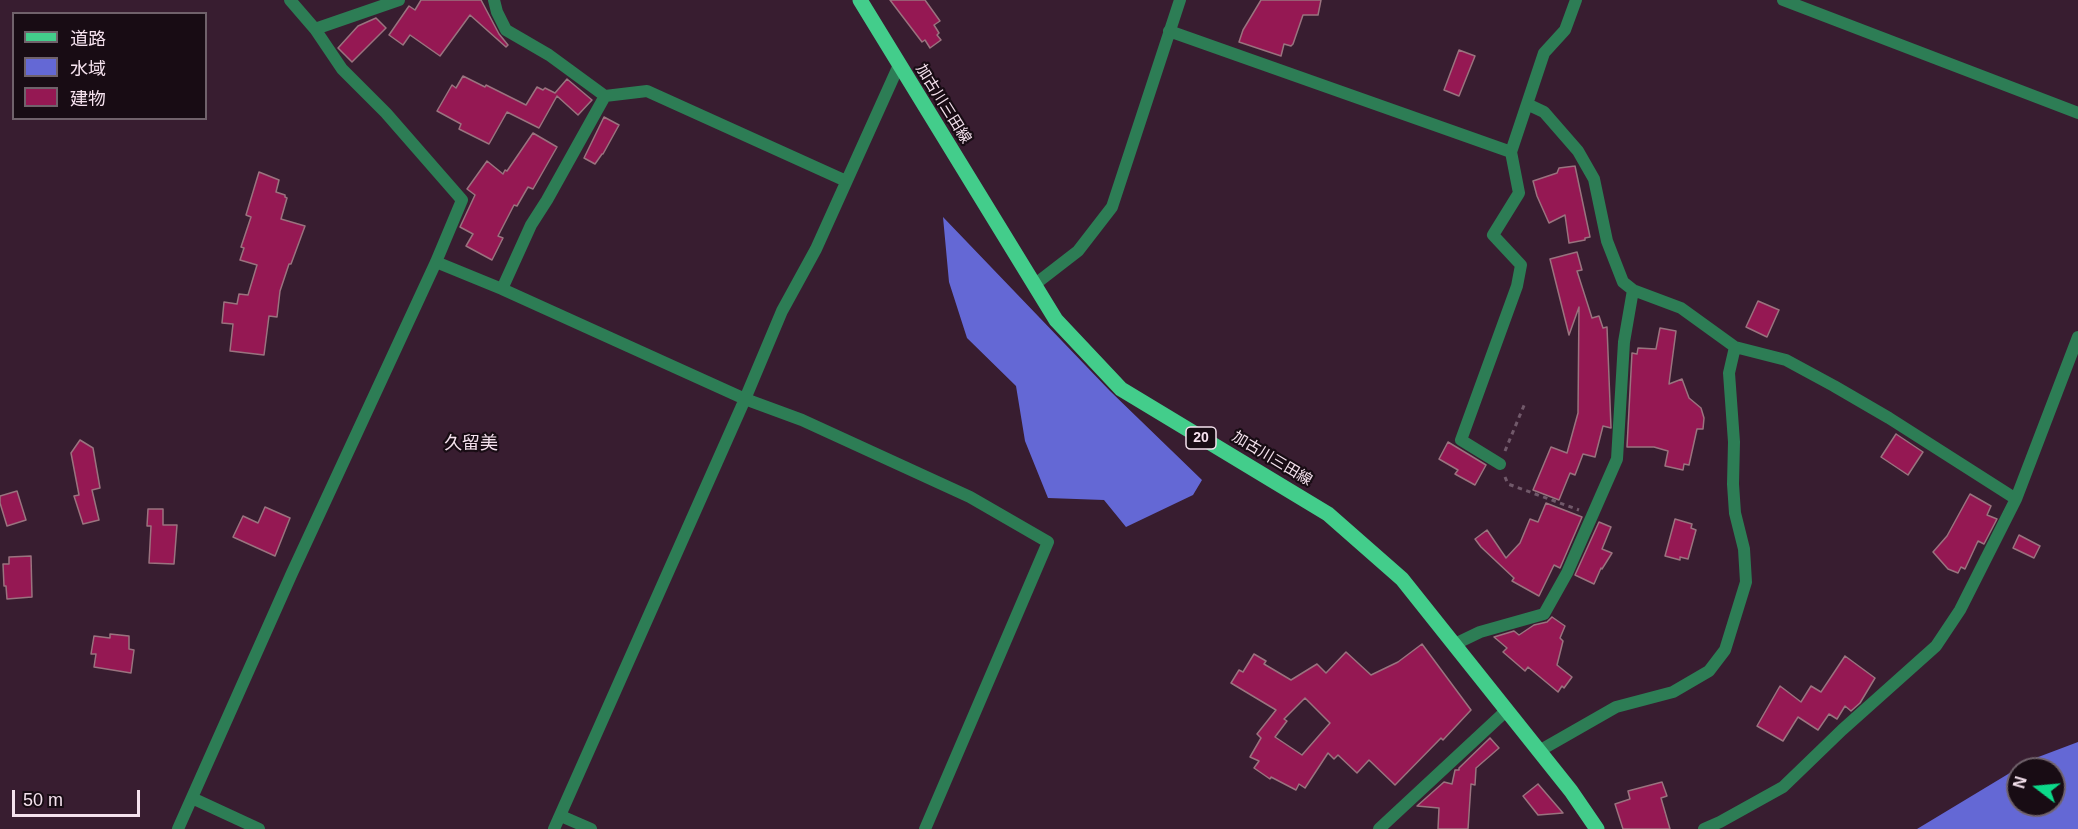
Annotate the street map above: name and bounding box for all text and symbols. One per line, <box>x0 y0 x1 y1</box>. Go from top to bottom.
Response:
legend <box>12 12 207 120</box>
text: 道路 <box>70 29 106 49</box>
text: 水域 <box>70 59 106 79</box>
street label: 加古川三田線 <box>912 61 974 147</box>
text: 建物 <box>70 89 106 109</box>
road number: 20 <box>1186 427 1216 449</box>
street label: 加古川三田線 <box>1229 428 1315 490</box>
district label: 久留美 <box>444 433 498 455</box>
north arrow <box>2006 757 2066 817</box>
text: N <box>2010 775 2030 790</box>
scale bar <box>15 778 142 816</box>
text: 50 m <box>23 790 63 810</box>

